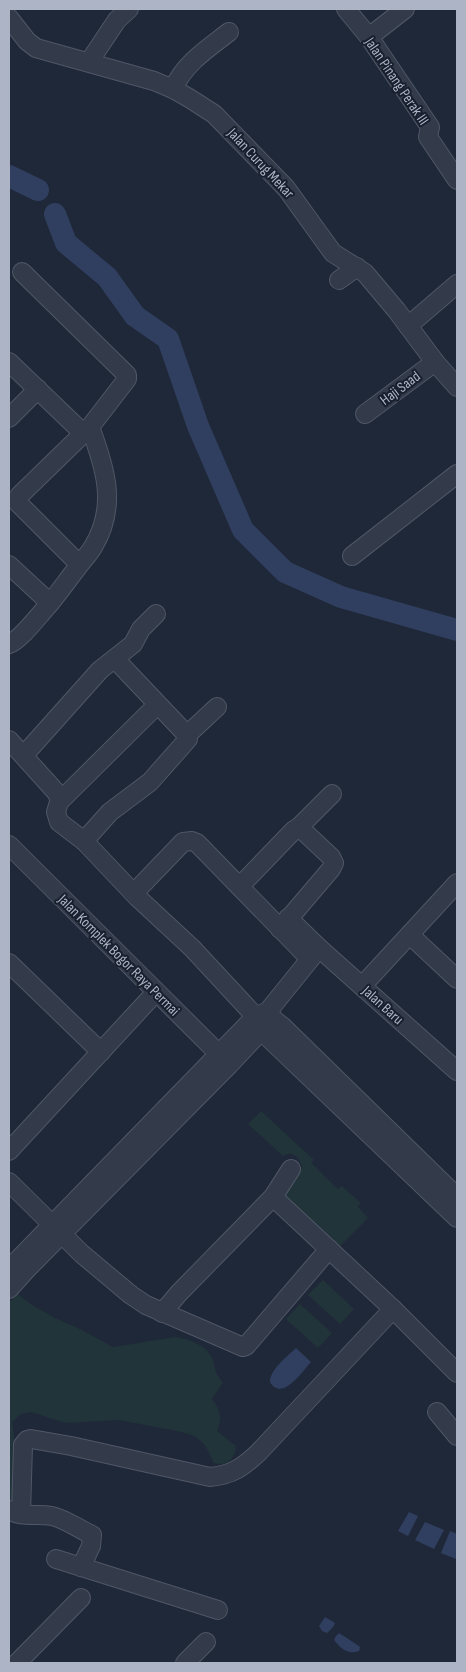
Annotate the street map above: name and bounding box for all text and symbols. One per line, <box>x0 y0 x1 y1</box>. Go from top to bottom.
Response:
street label: Jalan Pinang Perak III <box>360 33 433 129</box>
street label: Jalan Curug Mekar <box>223 123 299 203</box>
street label: Haji Saad <box>376 367 424 410</box>
street label: Jalan Komplek Bogor Raya Permai <box>53 890 184 1020</box>
street label: Jalan Baru <box>357 981 407 1029</box>

